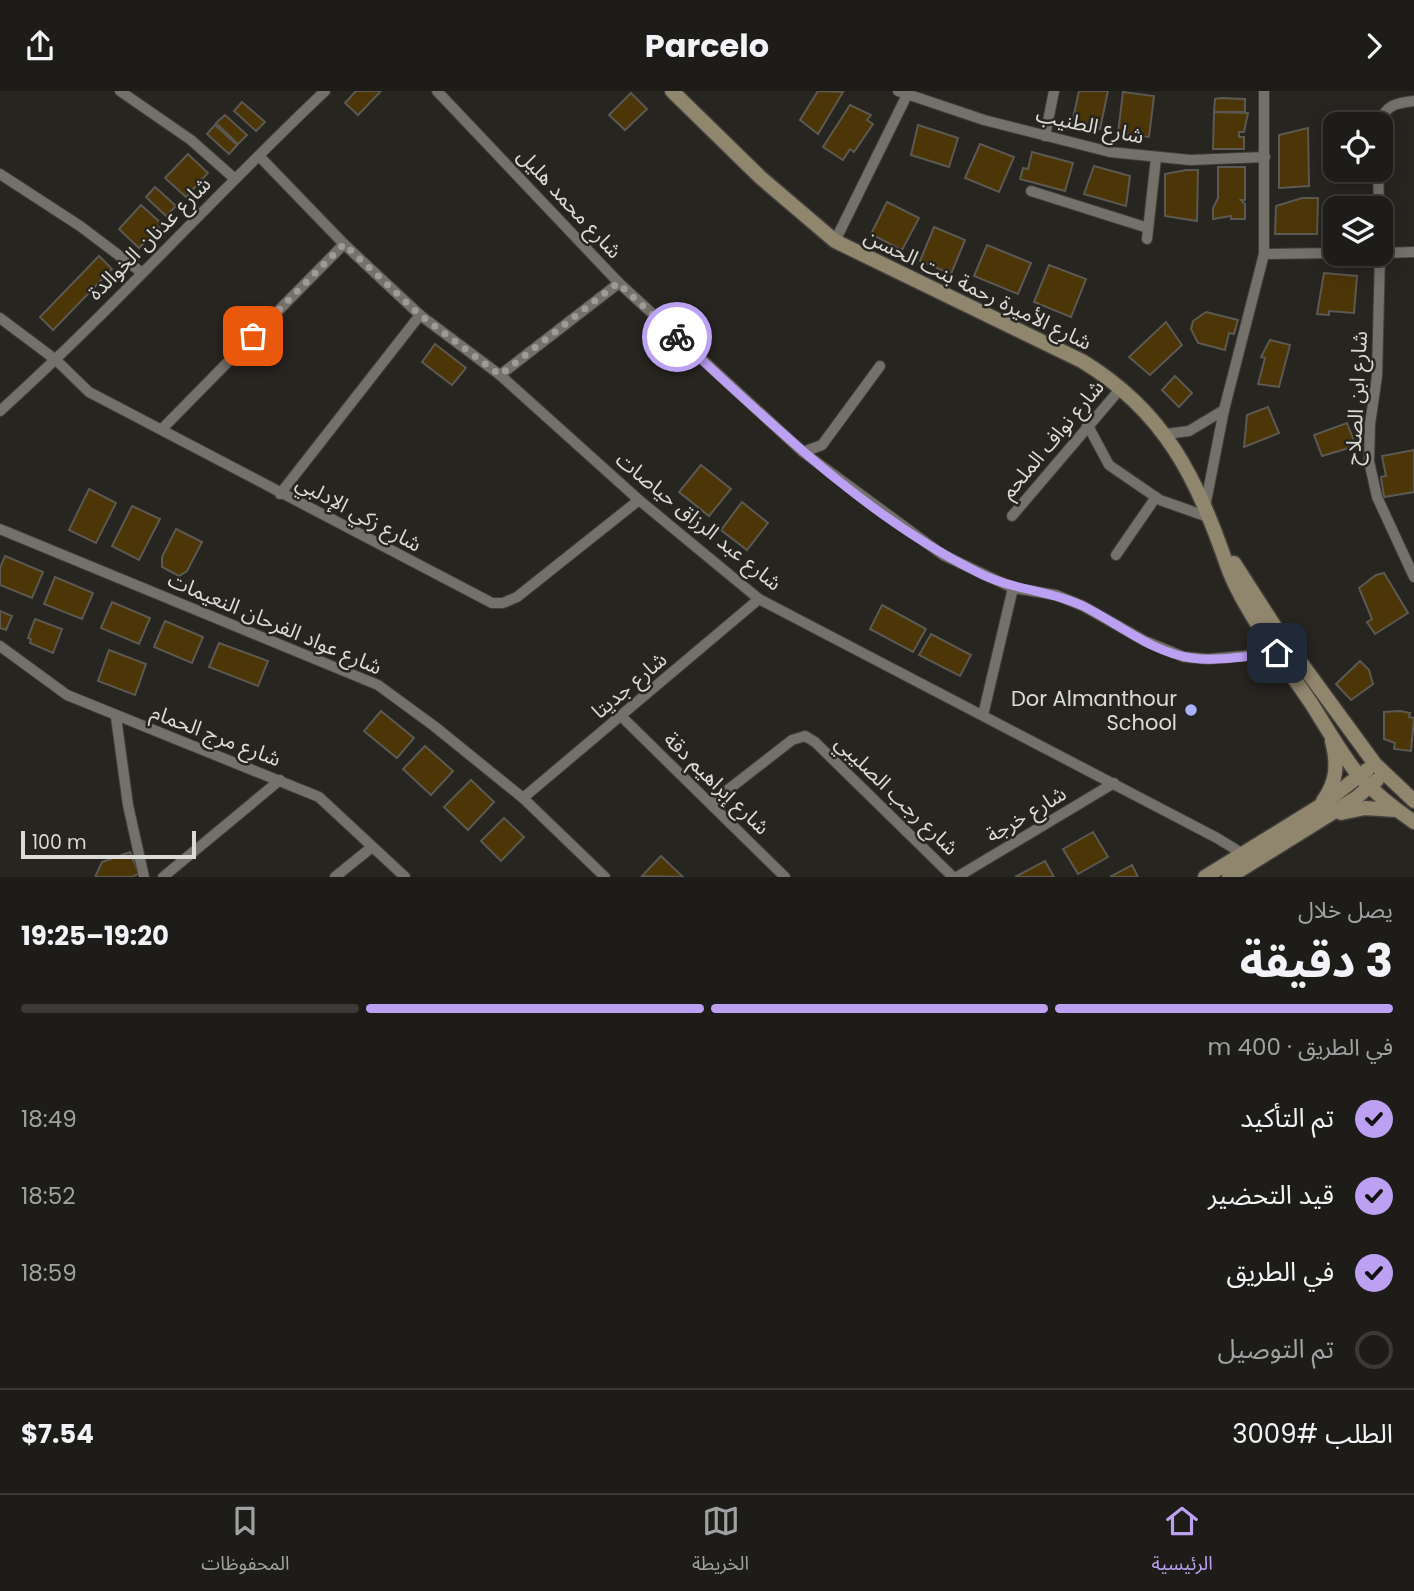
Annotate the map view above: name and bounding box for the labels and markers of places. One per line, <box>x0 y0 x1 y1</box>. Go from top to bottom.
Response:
pin <box>223 306 283 366</box>
pin <box>1247 623 1307 683</box>
place label: Dor Almanthour School <box>1011 684 1177 737</box>
marker: Dor Almanthour School <box>1183 702 1199 718</box>

